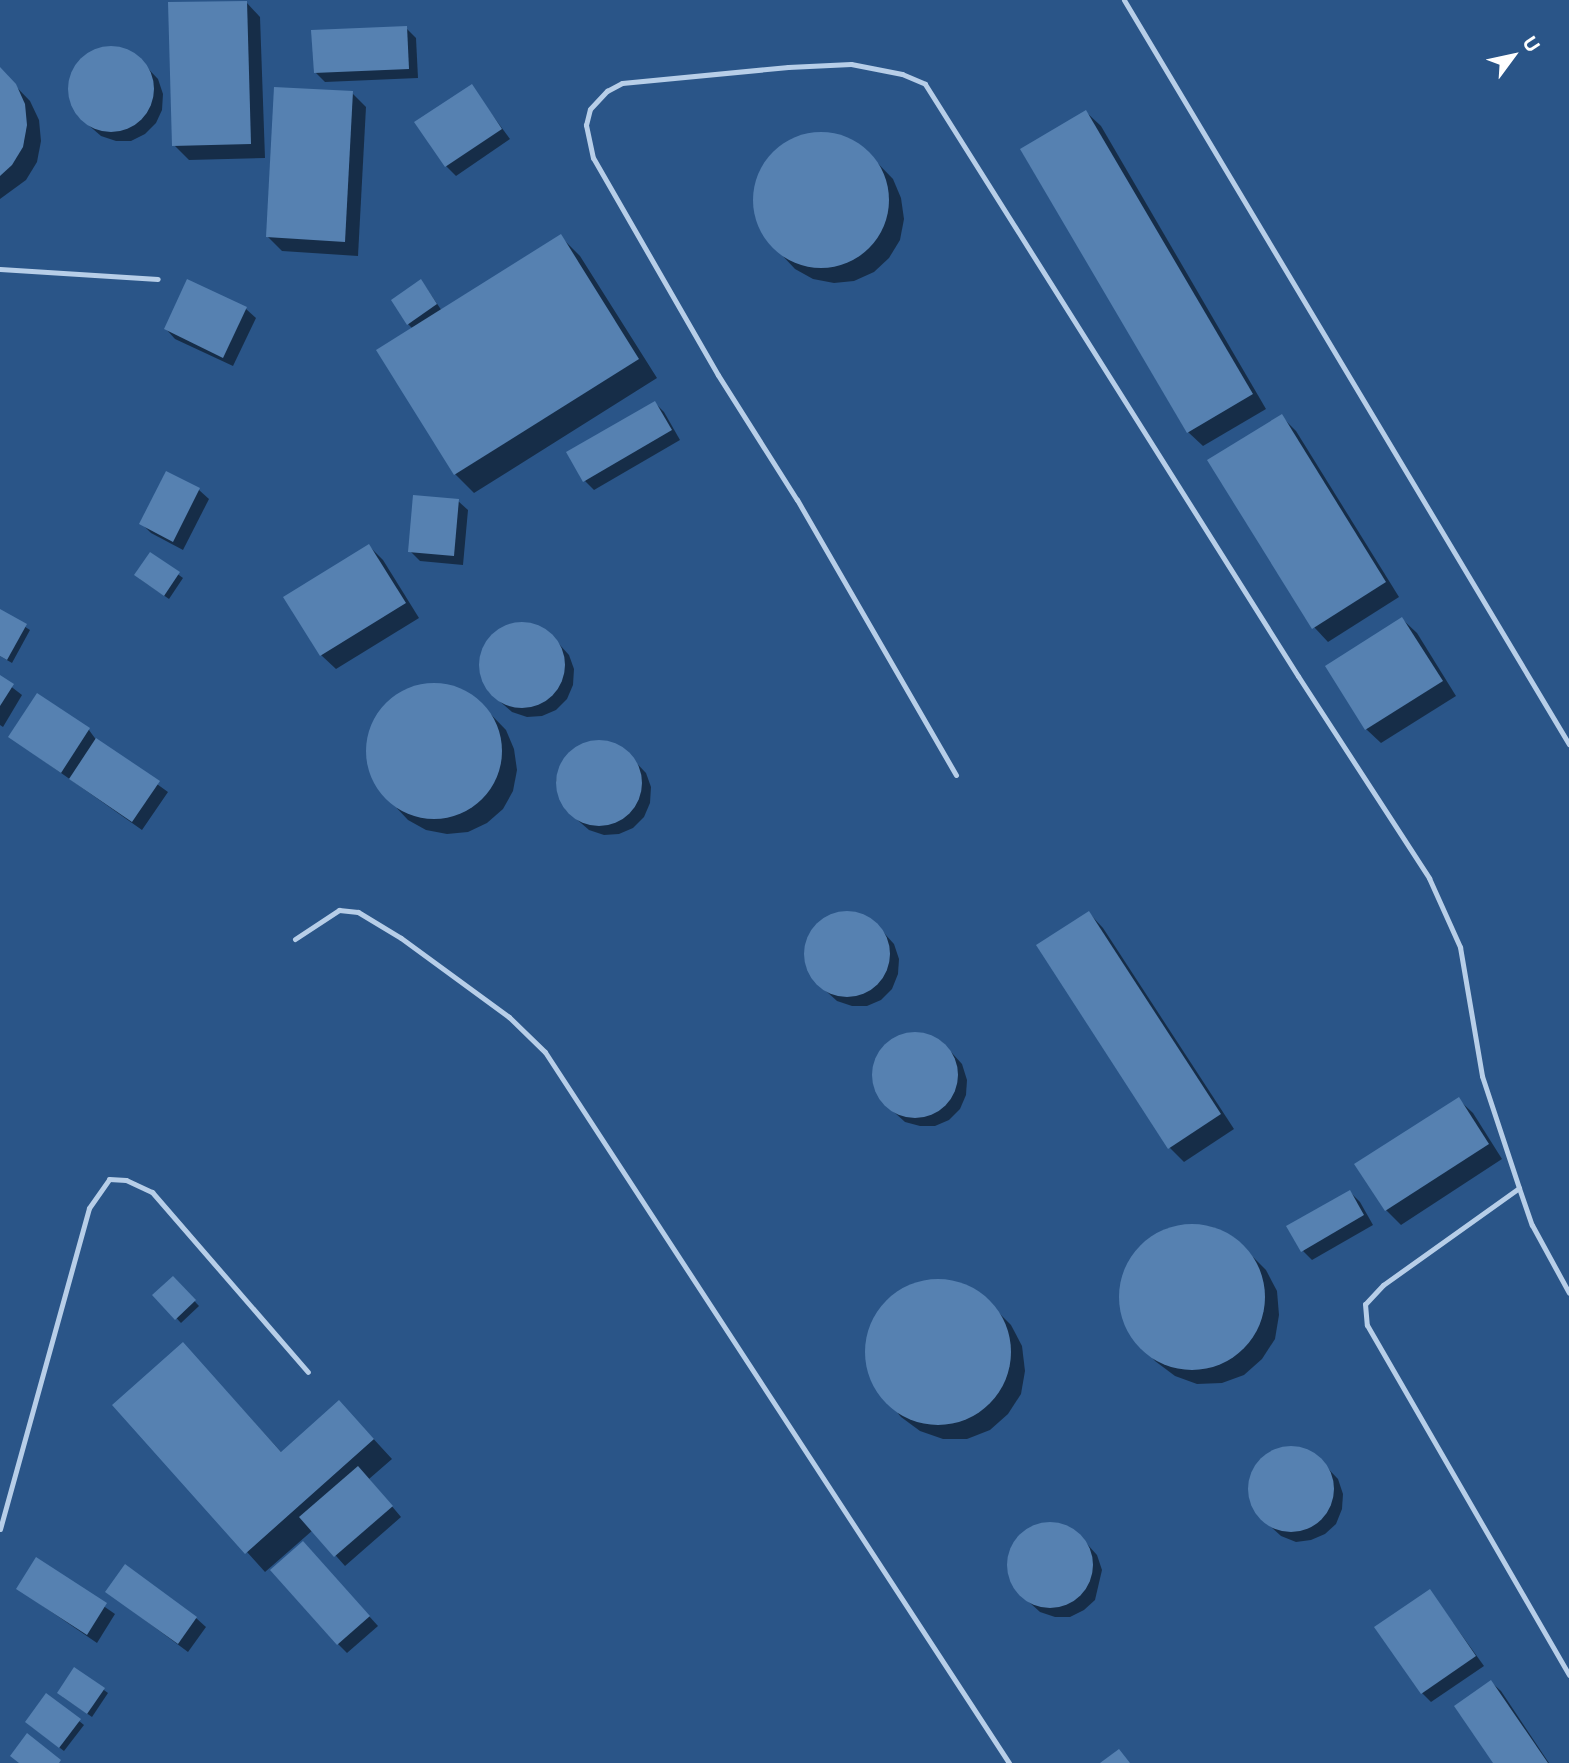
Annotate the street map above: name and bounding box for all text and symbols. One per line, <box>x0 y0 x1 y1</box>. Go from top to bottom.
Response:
north arrow <box>1478 21 1548 91</box>
text: U <box>1518 32 1544 56</box>

